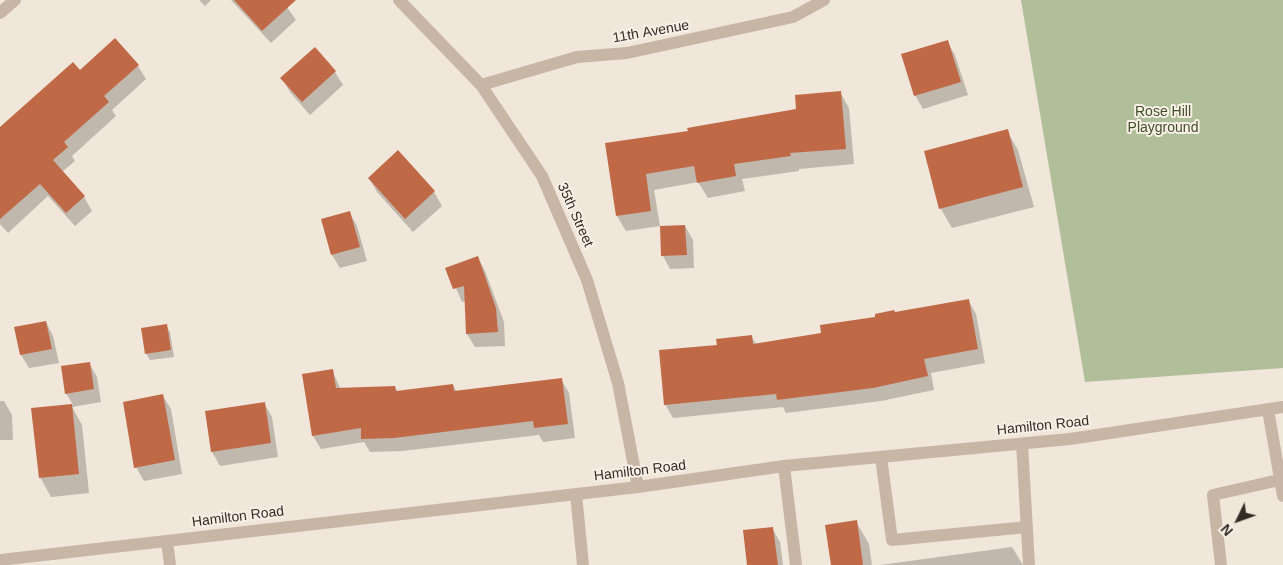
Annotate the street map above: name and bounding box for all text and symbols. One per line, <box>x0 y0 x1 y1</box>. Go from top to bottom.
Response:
street label: 11th Avenue <box>611 17 691 47</box>
park label: Rose Hill Playground <box>1128 104 1198 136</box>
street label: 35th Street <box>553 180 597 250</box>
street label: Hamilton Road <box>996 413 1090 439</box>
street label: Hamilton Road <box>593 457 687 485</box>
north arrow <box>1213 495 1263 545</box>
street label: Hamilton Road <box>191 503 285 531</box>
text: N <box>1218 521 1236 539</box>

